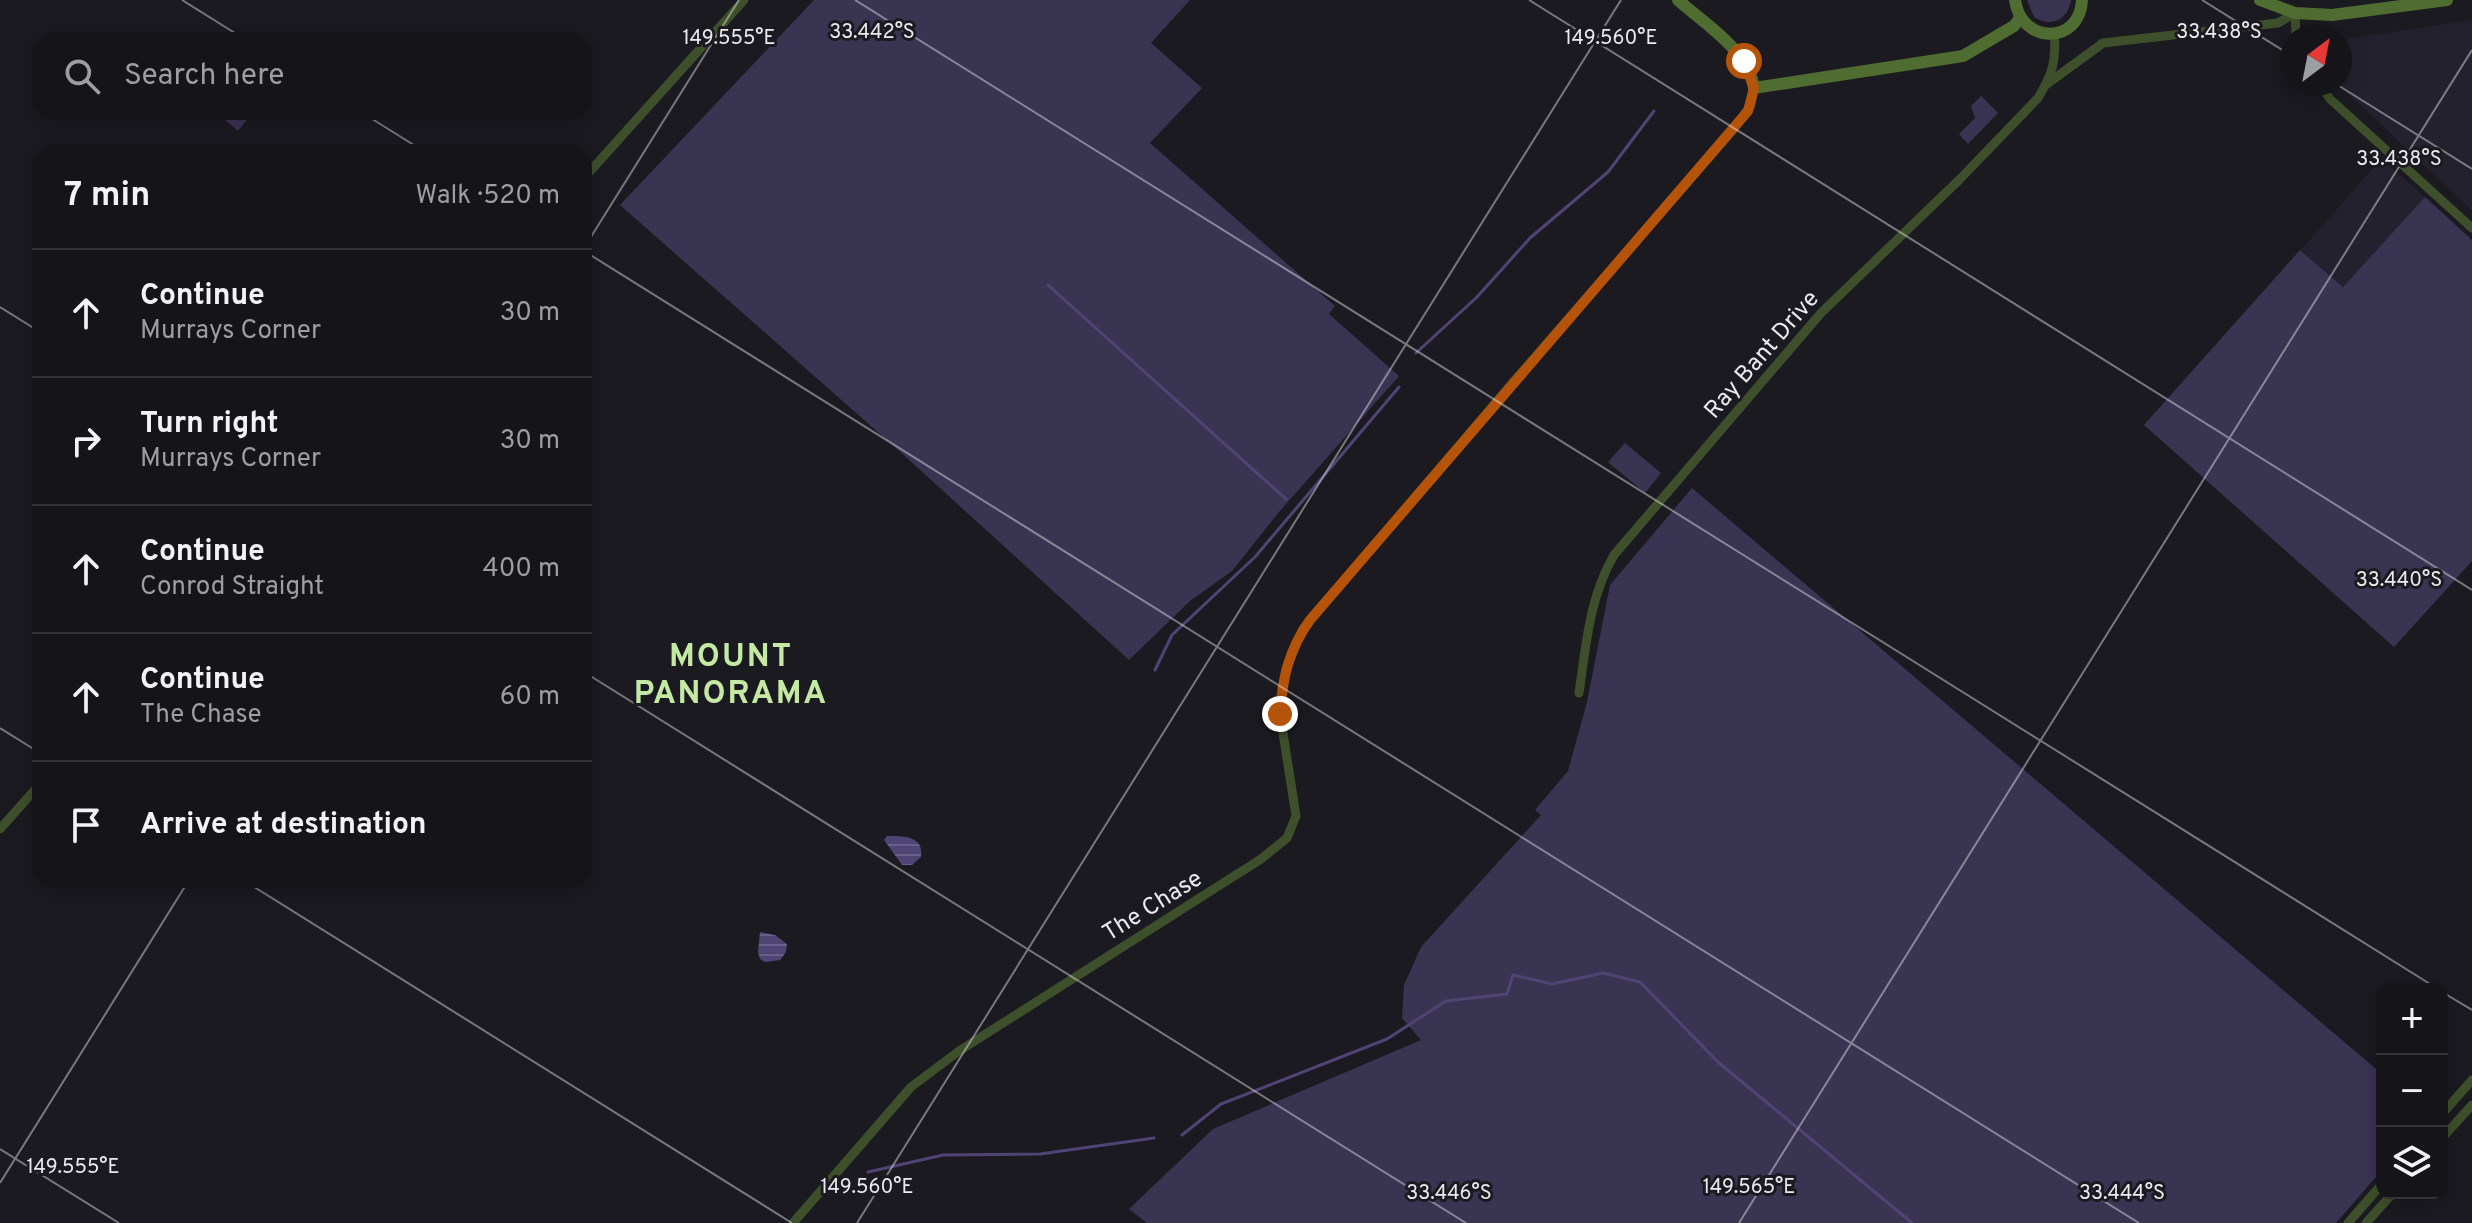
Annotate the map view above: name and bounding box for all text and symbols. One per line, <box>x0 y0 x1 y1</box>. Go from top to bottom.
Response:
text: 33.442°S <box>829 20 915 46</box>
text: 33.438°S <box>2176 20 2262 46</box>
north arrow <box>2280 24 2352 96</box>
text: 149.555°E <box>682 26 776 52</box>
text: 149.560°E <box>1565 26 1657 52</box>
search box <box>32 32 592 120</box>
route start <box>1726 43 1762 79</box>
icon: search <box>60 54 104 98</box>
text: Search here <box>124 58 284 95</box>
text: 33.438°S <box>2356 147 2442 173</box>
text: 7 min <box>64 175 150 218</box>
text: Walk · 520 m <box>416 180 560 213</box>
text: Continue <box>140 278 265 315</box>
street label: Ray Bant Drive <box>1699 285 1826 426</box>
icon: ahead <box>64 291 108 335</box>
text: 30 m <box>500 297 560 330</box>
text: Murrays Corner <box>140 315 321 348</box>
text: Turn right <box>140 406 278 443</box>
icon: right <box>64 419 108 463</box>
text: 30 m <box>500 425 560 458</box>
text: Murrays Corner <box>140 443 321 476</box>
text: Continue <box>140 534 265 571</box>
icon: ahead <box>64 547 108 591</box>
text: 400 m <box>483 553 560 586</box>
text: 33.440°S <box>2356 568 2442 594</box>
text: Conrod Straight <box>140 571 324 604</box>
district label: MOUNT PANORAMA <box>634 638 828 715</box>
text: Continue <box>140 662 265 699</box>
icon: ahead <box>64 675 108 719</box>
text: 60 m <box>500 681 560 714</box>
route end <box>1262 696 1298 732</box>
text: The Chase <box>140 699 261 732</box>
icon: arrive <box>64 803 108 847</box>
text: Arrive at destination <box>140 807 426 844</box>
street label: The Chase <box>1098 864 1209 949</box>
map controls <box>2376 983 2448 1199</box>
button: + <box>2376 983 2448 1055</box>
button: − <box>2376 1055 2448 1127</box>
button: layers <box>2376 1127 2448 1199</box>
text: 149.555°E <box>26 1155 120 1181</box>
text: 149.560°E <box>821 1175 913 1201</box>
text: 149.565°E <box>1703 1175 1795 1201</box>
text: 33.446°S <box>1406 1181 1492 1207</box>
text: 33.444°S <box>2079 1181 2165 1207</box>

